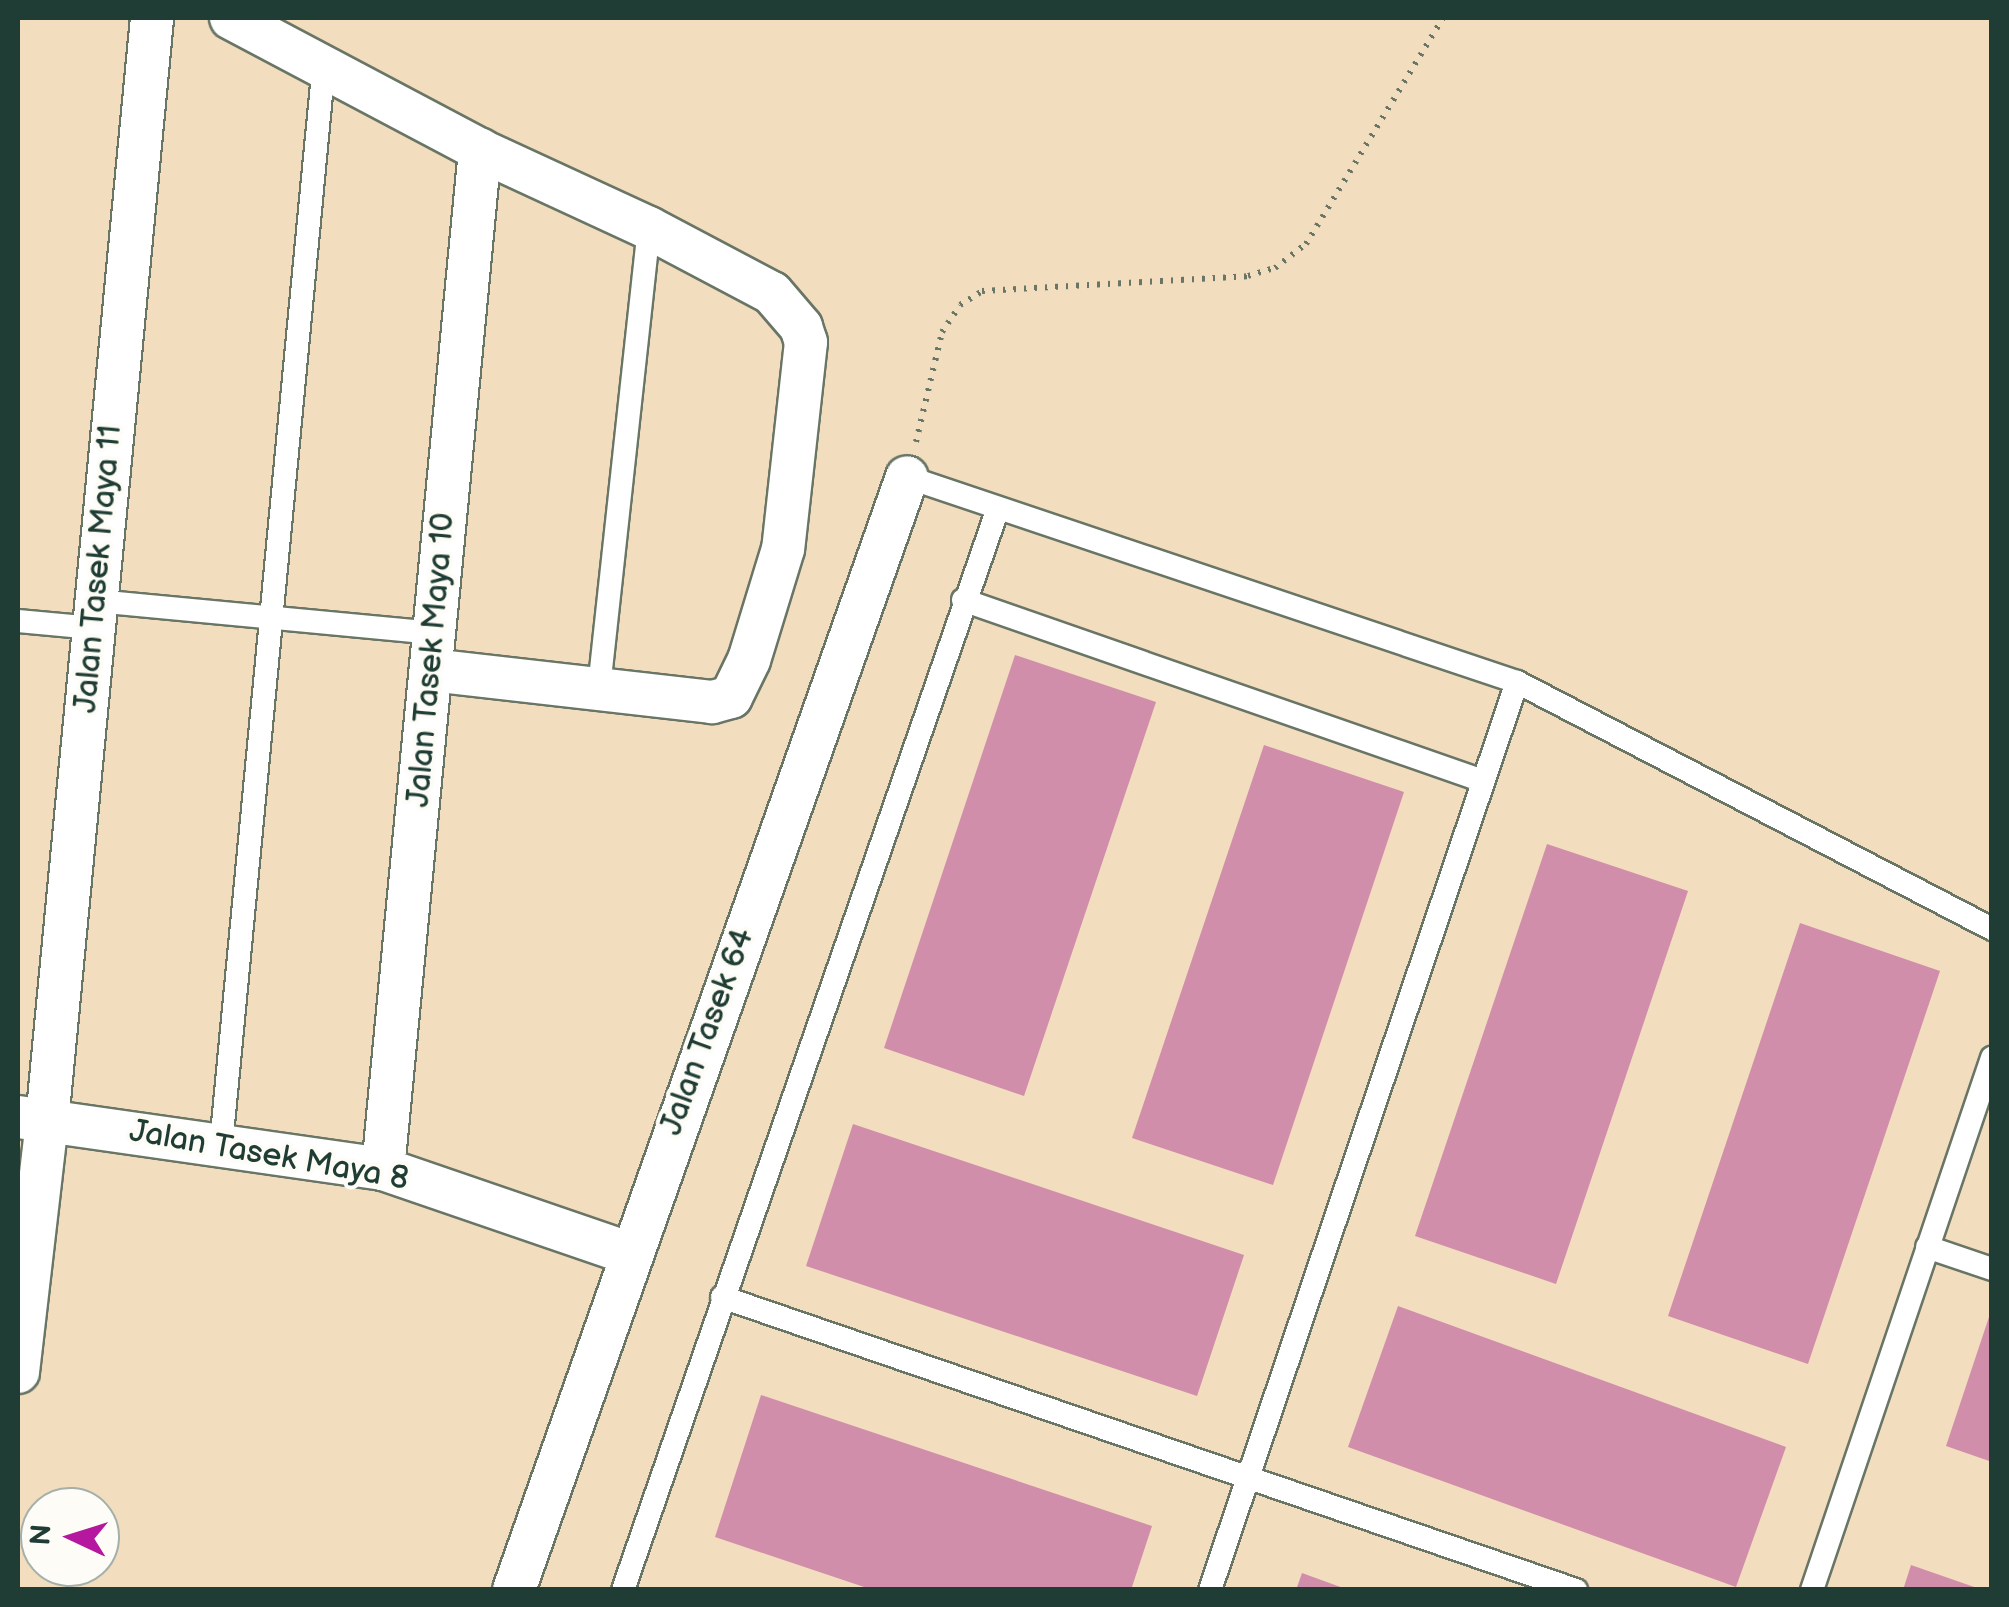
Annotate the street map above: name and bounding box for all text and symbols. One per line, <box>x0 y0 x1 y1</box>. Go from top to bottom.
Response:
street label: Jalan Tasek Maya 11 <box>67 423 131 715</box>
street label: Jalan Tasek Maya 10 <box>400 511 464 809</box>
street label: Jalan Tasek 64 <box>653 923 763 1141</box>
street label: Jalan Tasek Maya 8 <box>126 1112 412 1200</box>
north arrow <box>20 1487 120 1587</box>
text: N <box>24 1523 59 1547</box>

